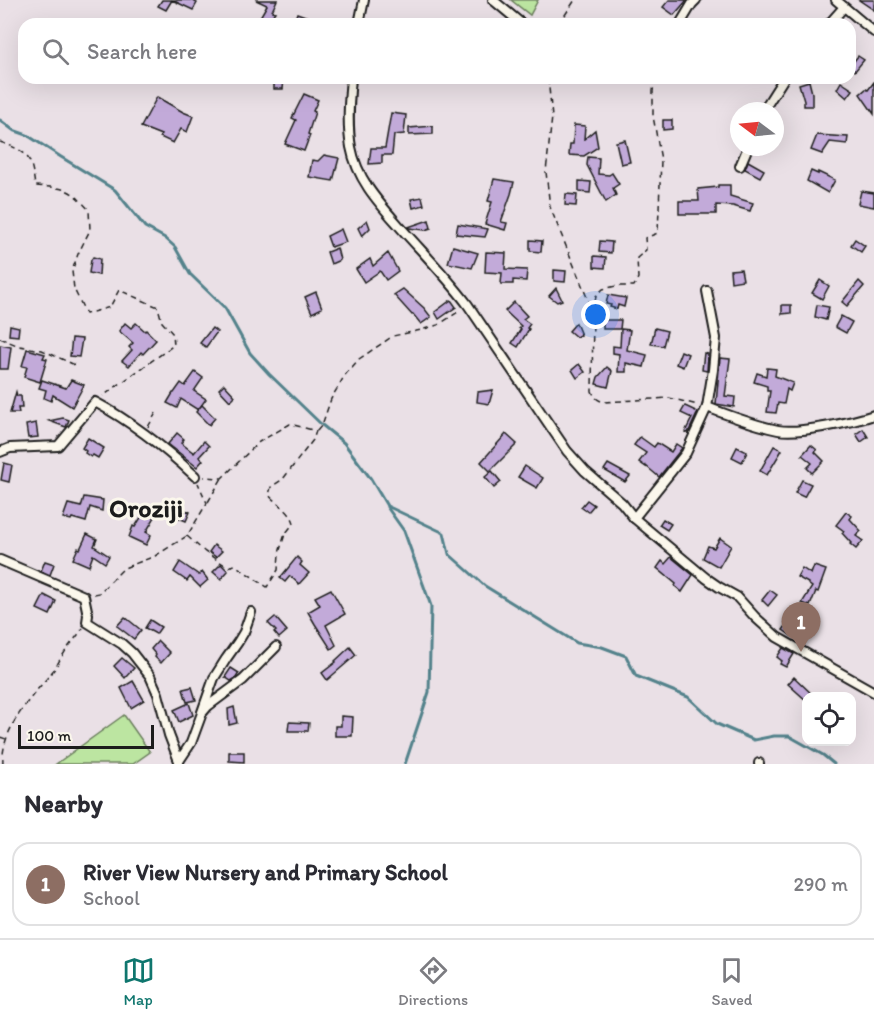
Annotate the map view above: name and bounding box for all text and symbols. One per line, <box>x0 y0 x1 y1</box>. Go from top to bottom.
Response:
search box <box>18 18 856 84</box>
icon: search <box>39 35 72 68</box>
text: Search here <box>87 38 197 65</box>
north arrow <box>730 102 784 156</box>
your location <box>581 300 610 329</box>
district label: Oroziji <box>109 492 183 524</box>
pin: 1 <box>782 602 820 652</box>
map controls <box>802 692 856 746</box>
button: locate <box>802 692 856 746</box>
scale bar <box>18 722 154 750</box>
text: 100 m <box>27 726 71 745</box>
text: Nearby <box>24 787 103 819</box>
text: River View Nursery and Primary School <box>83 859 448 886</box>
text: 1 <box>41 872 50 896</box>
text: 290 m <box>793 872 848 896</box>
text: School <box>83 886 140 910</box>
tab: Map <box>122 954 155 1009</box>
tab: Directions <box>398 954 468 1009</box>
tab: Saved <box>712 954 752 1009</box>

